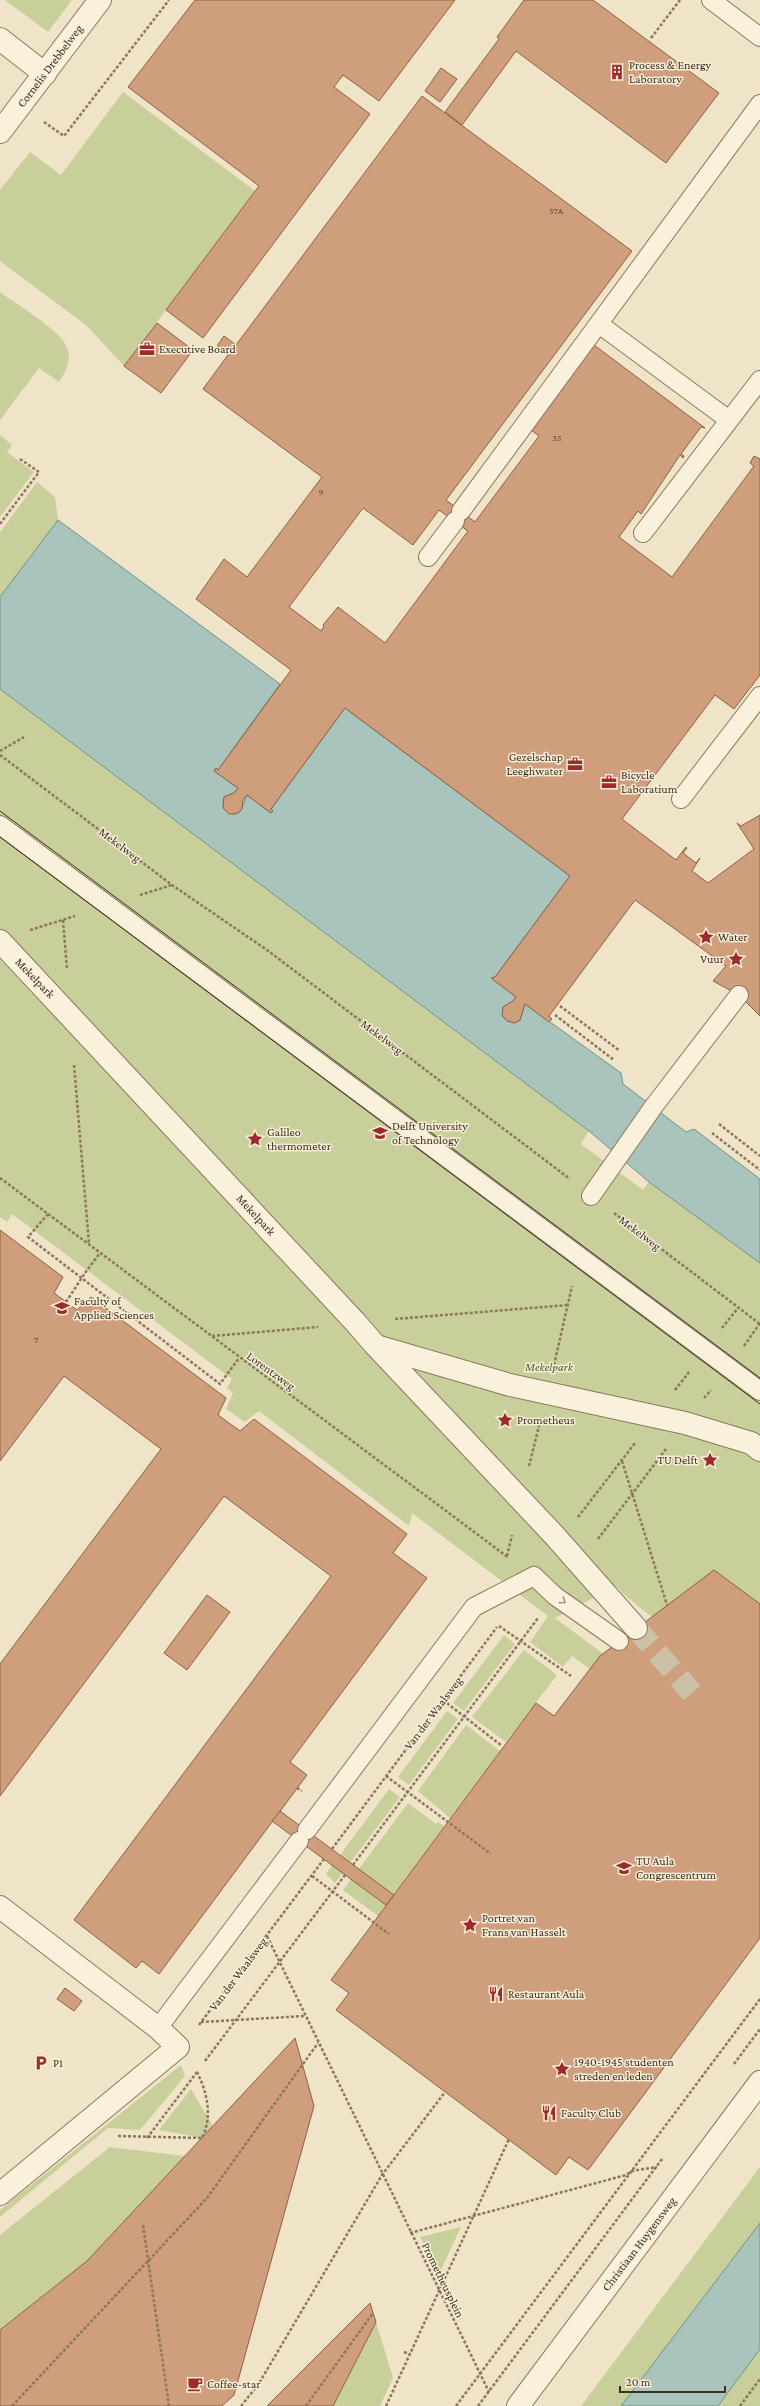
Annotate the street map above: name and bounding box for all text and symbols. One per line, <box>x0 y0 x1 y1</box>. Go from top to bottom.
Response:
street label: Cornelis Drebbelweg <box>14 22 86 110</box>
place label: Process & Energy Laboratory <box>629 58 712 86</box>
building icon: Process & Energy Laboratory <box>608 63 626 81</box>
house number: 37A <box>549 205 564 216</box>
office icon: Executive Board <box>138 340 156 358</box>
place label: Executive Board <box>159 342 237 356</box>
house number: 35 <box>552 432 562 443</box>
house number: 9 <box>318 486 324 497</box>
place label: Gezelschap Leeghwater <box>507 750 564 778</box>
office icon: Gezelschap Leeghwater <box>566 755 584 773</box>
place label: Bicycle Laboratium <box>621 768 678 796</box>
office icon: Bicycle Laboratium <box>600 773 618 791</box>
street label: Mekelweg <box>96 825 144 865</box>
place icon: Water <box>697 928 715 946</box>
place label: Water <box>718 930 748 944</box>
place icon: Vuur <box>727 950 745 968</box>
place label: Vuur <box>700 952 725 966</box>
street label: Mekelpark <box>12 955 58 1001</box>
street label: Mekelweg <box>358 1017 406 1057</box>
place label: Delft University of Technology <box>392 1119 468 1147</box>
school or university icon: Delft University of Technology <box>371 1124 389 1142</box>
place label: Galileo thermometer <box>267 1125 332 1153</box>
place icon: Galileo thermometer <box>246 1130 264 1148</box>
street label: Mekelpark <box>233 1192 279 1239</box>
street label: Mekelweg <box>616 1213 664 1253</box>
place label: Faculty of Applied Sciences <box>74 1294 154 1322</box>
school or university icon: Faculty of Applied Sciences <box>53 1299 71 1317</box>
house number: 7 <box>34 1334 39 1345</box>
street label: Lorentzweg <box>244 1349 298 1393</box>
park label: Mekelpark <box>524 1360 574 1374</box>
place icon: Prometheus <box>496 1411 514 1429</box>
place label: Prometheus <box>517 1413 575 1427</box>
place icon: TU Delft <box>701 1451 719 1469</box>
place label: TU Delft <box>658 1453 699 1467</box>
one-way arrow <box>559 1597 566 1604</box>
street label: Van der Waalsweg <box>401 1674 465 1752</box>
place label: TU Aula Congrescentrum <box>636 1854 716 1882</box>
school or university icon: TU Aula Congrescentrum <box>615 1859 633 1877</box>
place label: Portret van Frans van Hasselt <box>482 1911 567 1939</box>
place icon: Portret van Frans van Hasselt <box>461 1916 479 1934</box>
street label: Van der Waalsweg <box>206 1935 270 2013</box>
restaurant icon: Restaurant Aula <box>487 1985 505 2003</box>
place label: Restaurant Aula <box>508 1987 585 2001</box>
parking icon: P1 <box>32 2054 50 2072</box>
place label: 1940-1945 studenten streden en leden <box>574 2055 674 2083</box>
place label: P1 <box>53 2056 63 2070</box>
place icon: 1940-1945 studenten streden en leden <box>553 2060 571 2078</box>
restaurant icon: Faculty Club <box>540 2104 558 2122</box>
place label: Faculty Club <box>561 2106 621 2120</box>
street label: Christiaan Huygensweg <box>599 2194 679 2294</box>
street label: Prometheusplein <box>419 2240 467 2320</box>
scale bar <box>620 2368 725 2394</box>
cafe icon: Coffee-star <box>186 2375 204 2393</box>
text: 20 m <box>626 2375 651 2389</box>
place label: Coffee-star <box>207 2377 261 2391</box>

